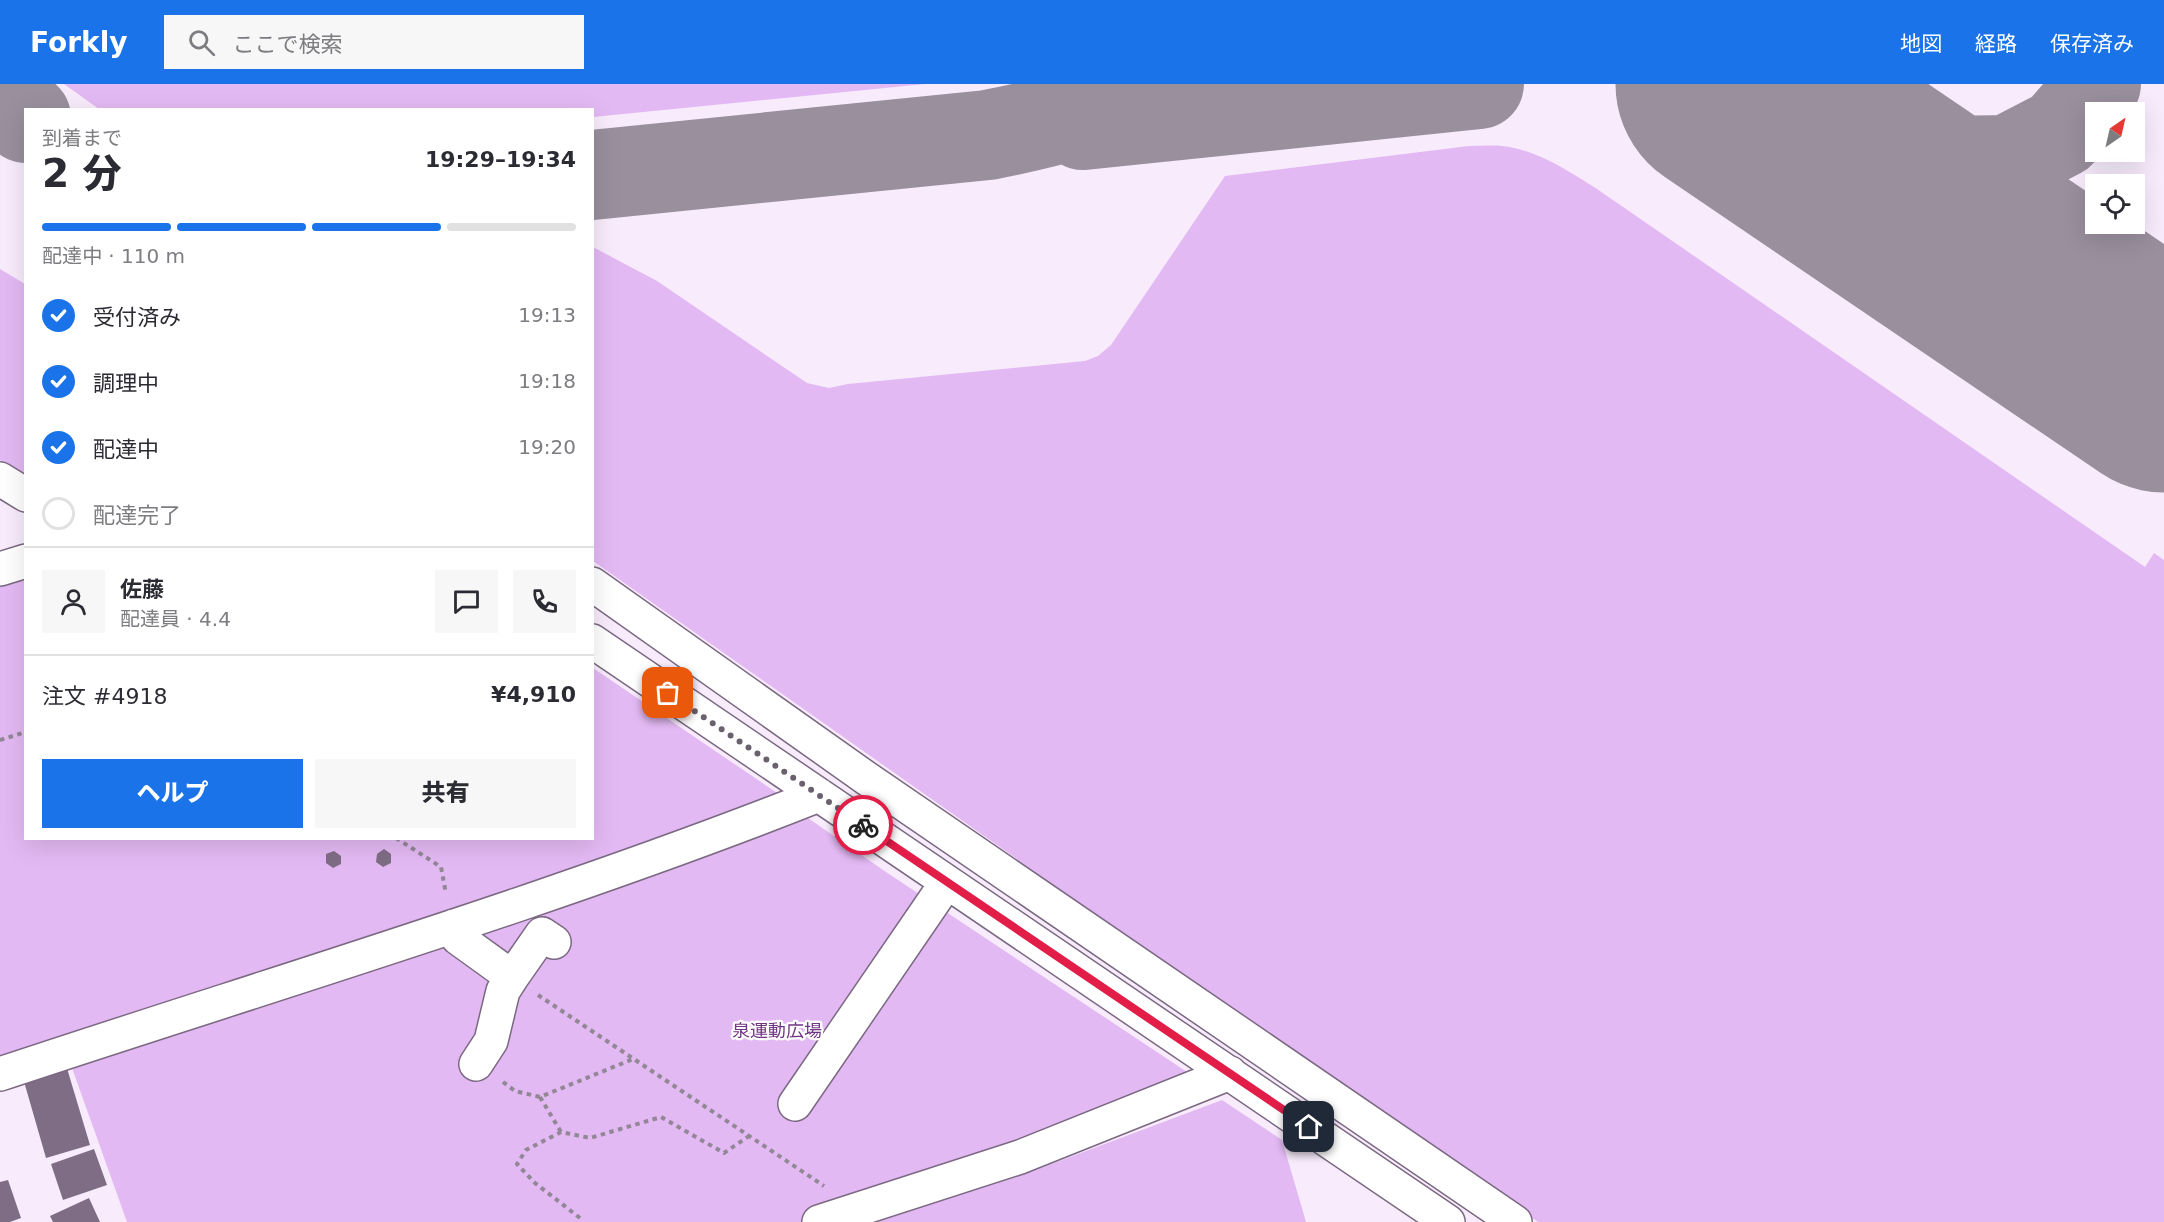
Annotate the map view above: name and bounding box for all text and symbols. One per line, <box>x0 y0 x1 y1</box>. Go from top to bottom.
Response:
search box <box>164 15 584 69</box>
text: Forkly <box>30 26 128 59</box>
icon: search <box>185 26 218 59</box>
text: ここで検索 <box>233 32 343 57</box>
text: 地図 <box>1900 32 1942 56</box>
text: 経路 <box>1975 32 2017 56</box>
text: 保存済み <box>2050 32 2134 56</box>
north arrow <box>2085 102 2145 162</box>
map controls <box>2085 102 2145 234</box>
text: 到着まで <box>42 126 122 150</box>
text: 19:29–19:34 <box>425 147 576 172</box>
text: 2 分 <box>42 151 122 196</box>
button: locate <box>2085 174 2145 234</box>
text: 配達中 · 110 m <box>42 244 185 268</box>
icon: check <box>42 299 75 332</box>
text: 19:13 <box>518 303 576 327</box>
text: 受付済み <box>93 305 181 330</box>
icon: check <box>42 365 75 398</box>
text: 19:18 <box>518 369 576 393</box>
text: 調理中 <box>93 371 159 396</box>
icon: check <box>42 431 75 464</box>
text: 19:20 <box>518 435 576 459</box>
text: 配達中 <box>93 437 159 462</box>
text: 配達完了 <box>93 503 181 528</box>
button: person <box>42 570 105 633</box>
button: chat <box>435 570 498 633</box>
button: phone <box>513 570 576 633</box>
text: 佐藤 <box>120 577 164 602</box>
text: 配達員 · 4.4 <box>120 607 231 631</box>
pin <box>642 667 693 718</box>
icon: bag <box>651 676 684 709</box>
text: ¥4,910 <box>491 682 576 707</box>
text: 注文 #4918 <box>42 684 167 709</box>
button: ヘルプ <box>42 759 303 828</box>
button: 共有 <box>315 759 576 828</box>
courier <box>833 795 893 855</box>
icon: bike <box>847 809 880 842</box>
park label: 泉運動広場 <box>732 1020 822 1041</box>
pin <box>1283 1101 1334 1152</box>
icon: home <box>1292 1110 1325 1143</box>

